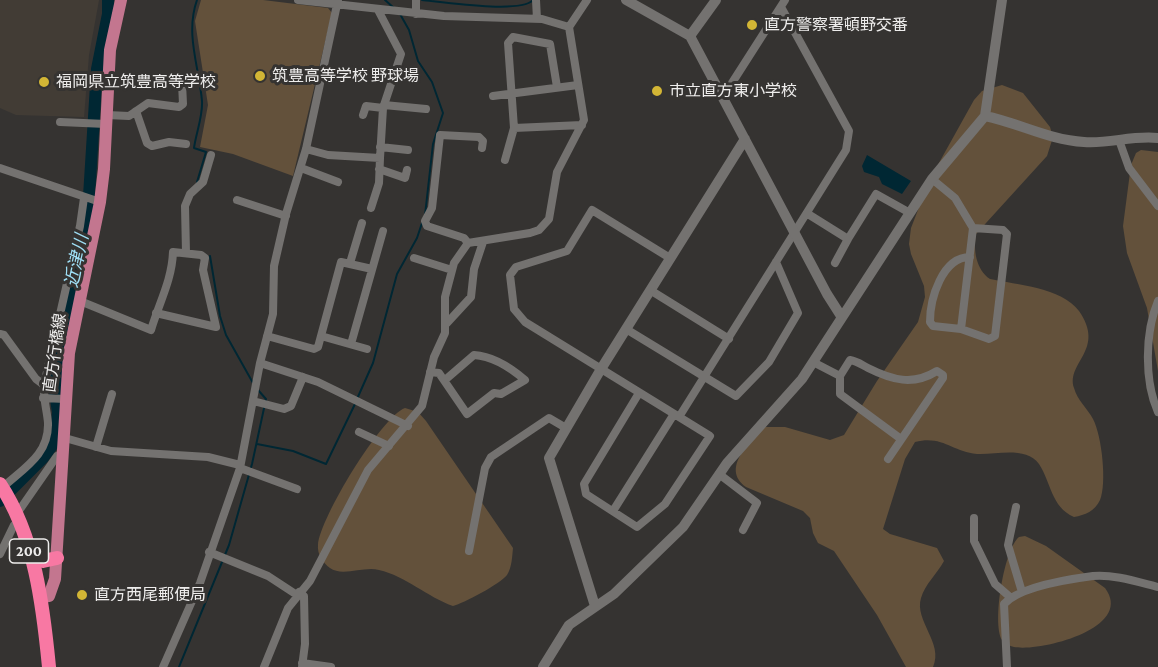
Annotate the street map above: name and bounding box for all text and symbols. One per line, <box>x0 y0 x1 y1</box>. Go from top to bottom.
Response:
place label: 直方警察署頓野交番 <box>764 15 908 35</box>
marker: 直方警察署頓野交番 <box>745 18 759 32</box>
place label: 筑豊高等学校 野球場 <box>272 66 419 86</box>
marker: 筑豊高等学校 野球場 <box>253 69 267 83</box>
place label: 福岡県立筑豊高等学校 <box>56 72 216 92</box>
marker: 福岡県立筑豊高等学校 <box>37 75 51 89</box>
place label: 市立直方東小学校 <box>669 81 797 101</box>
marker: 市立直方東小学校 <box>650 84 664 98</box>
water label: 近津川 <box>61 232 93 290</box>
street label: 直方行橋線 <box>40 312 70 394</box>
road number: 200 <box>9 539 48 563</box>
place label: 直方西尾郵便局 <box>94 585 206 605</box>
marker: 直方西尾郵便局 <box>75 588 89 602</box>

